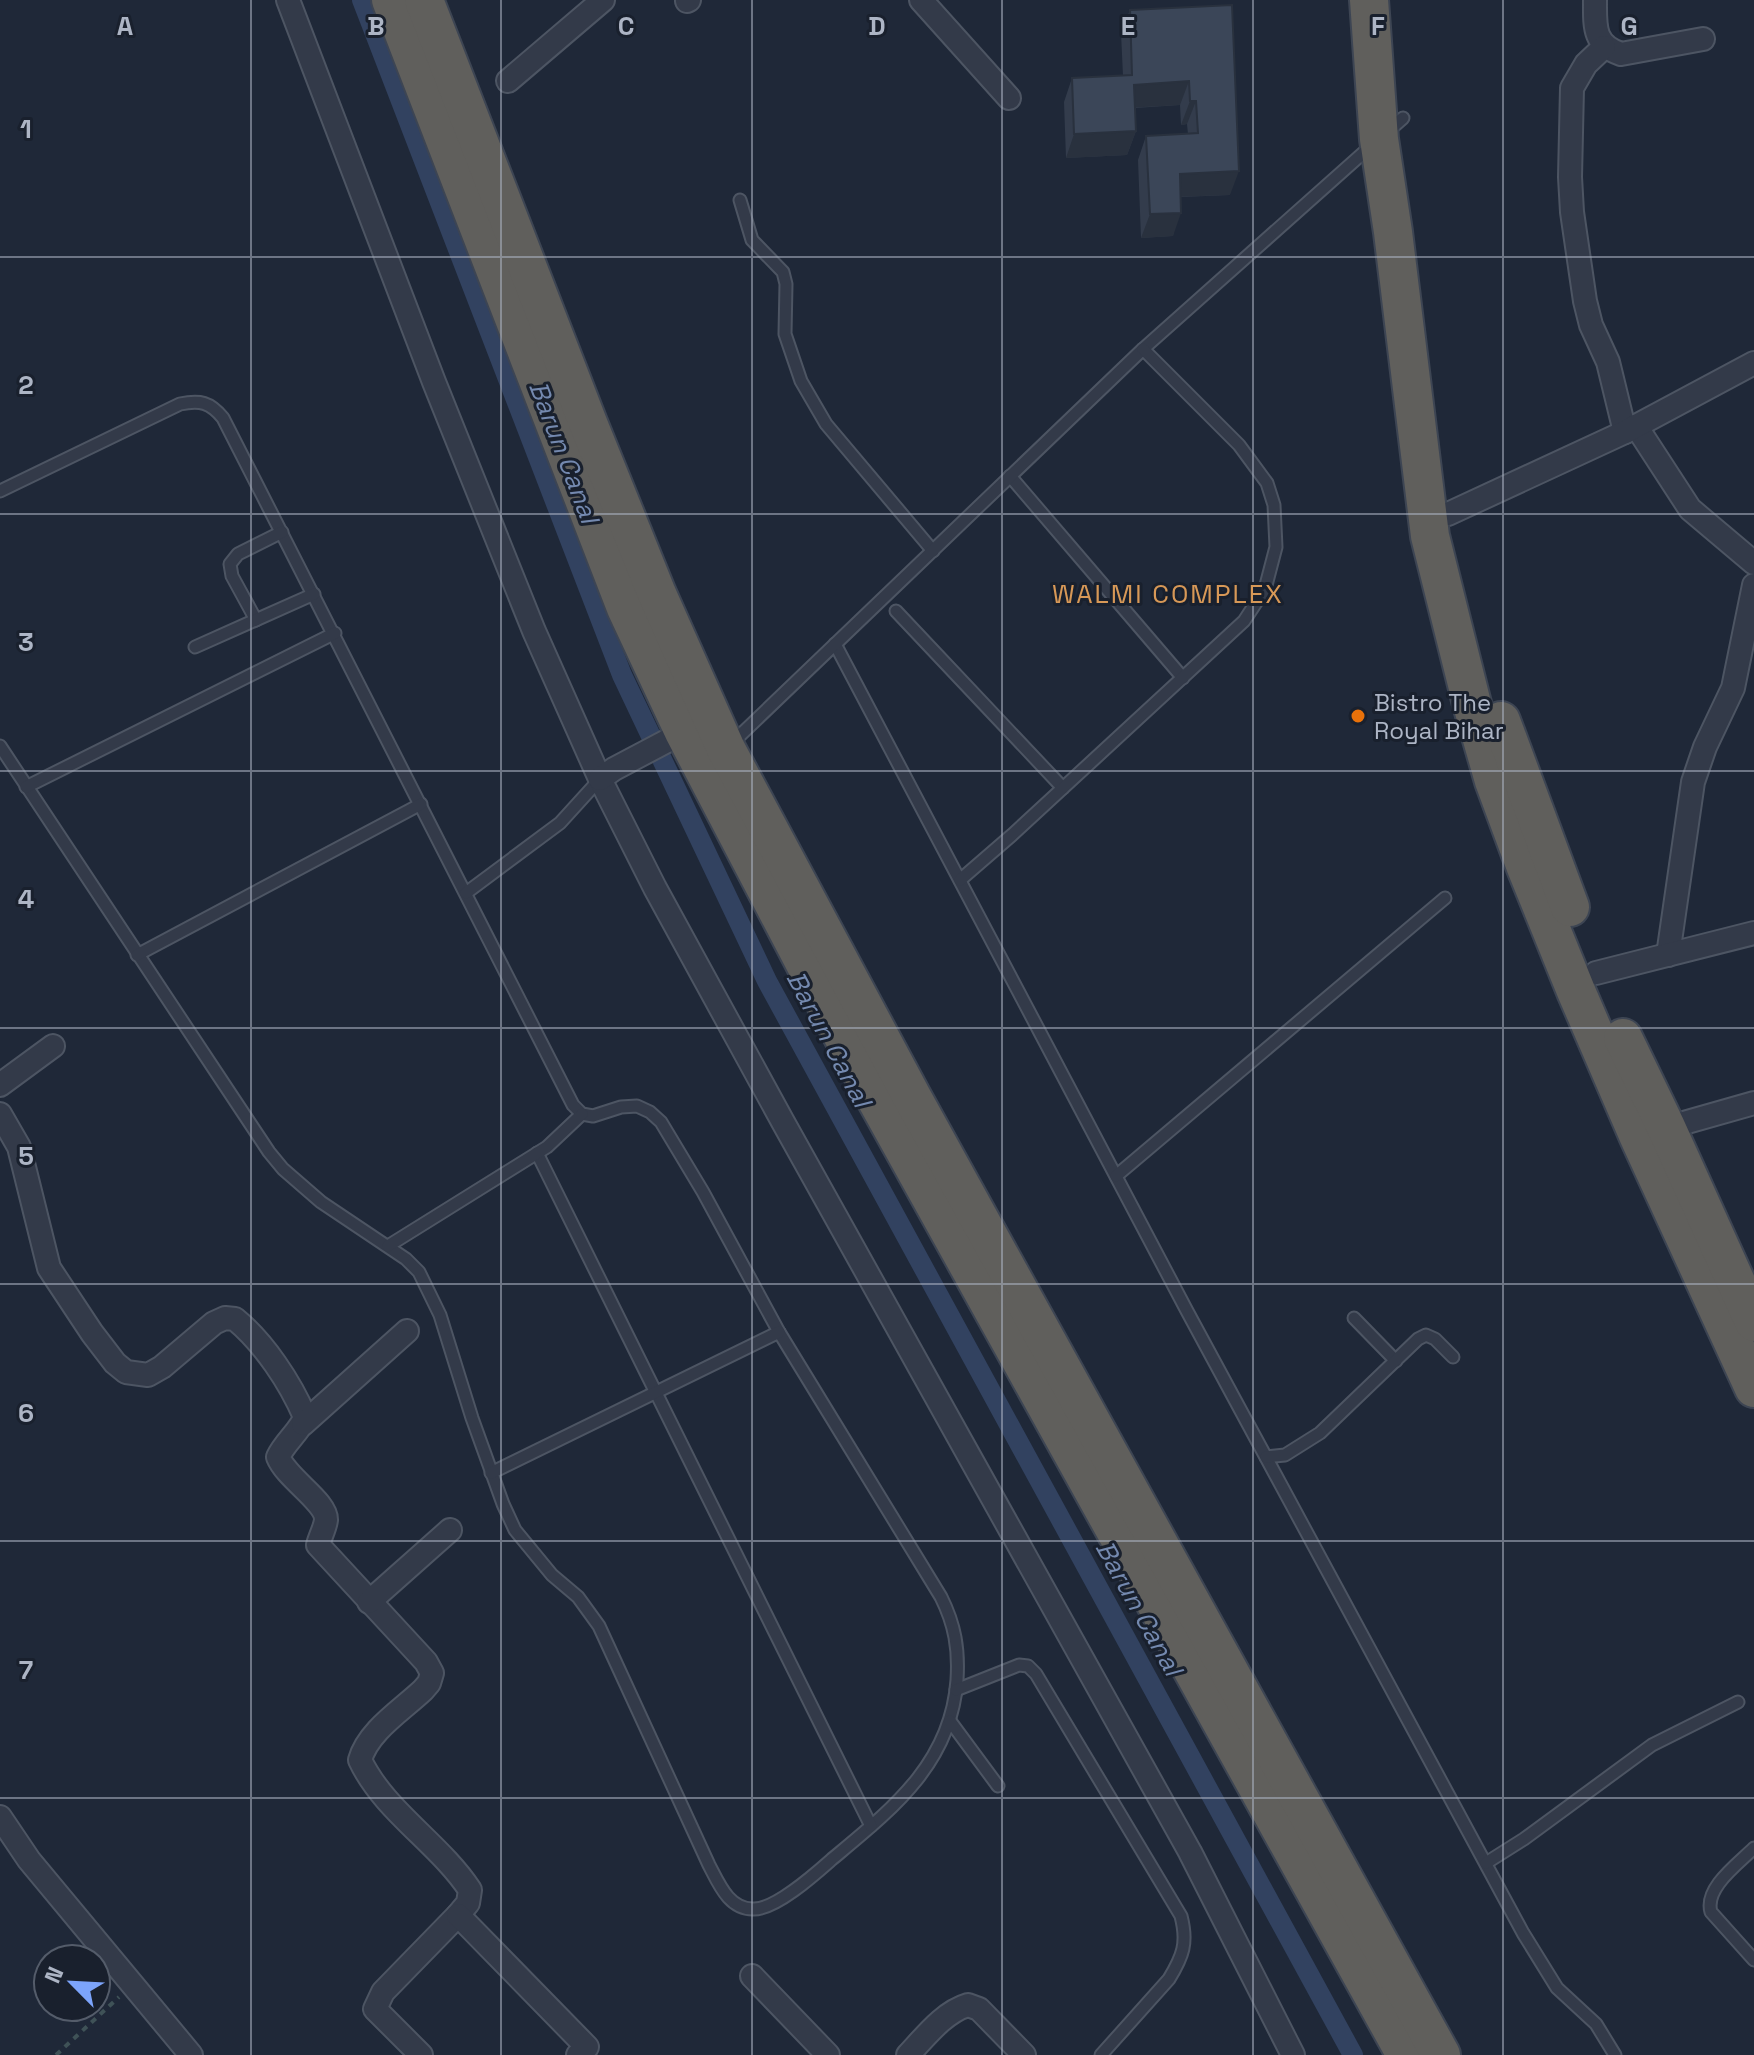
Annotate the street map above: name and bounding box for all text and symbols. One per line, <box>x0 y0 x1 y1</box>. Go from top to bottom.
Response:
text: A <box>117 9 134 43</box>
text: B <box>367 9 385 43</box>
text: C <box>618 9 634 43</box>
text: D <box>868 9 886 43</box>
text: E <box>1121 9 1135 43</box>
text: F <box>1371 9 1385 43</box>
text: G <box>1620 9 1638 43</box>
text: 1 <box>20 112 32 146</box>
text: 2 <box>18 368 34 402</box>
water label: Barun Canal <box>521 376 608 530</box>
district label: WALMI COMPLEX <box>1052 577 1284 611</box>
text: 3 <box>18 625 34 659</box>
place label: Bistro The Royal Bihar <box>1374 687 1504 746</box>
marker: Bistro The Royal Bihar <box>1349 707 1367 725</box>
text: 4 <box>18 882 34 916</box>
water label: Barun Canal <box>779 965 880 1115</box>
text: 5 <box>18 1139 34 1173</box>
text: 6 <box>18 1396 34 1430</box>
water label: Barun Canal <box>1088 1534 1191 1684</box>
text: 7 <box>19 1653 33 1687</box>
north arrow <box>32 1943 112 2023</box>
text: N <box>38 1962 70 1987</box>

